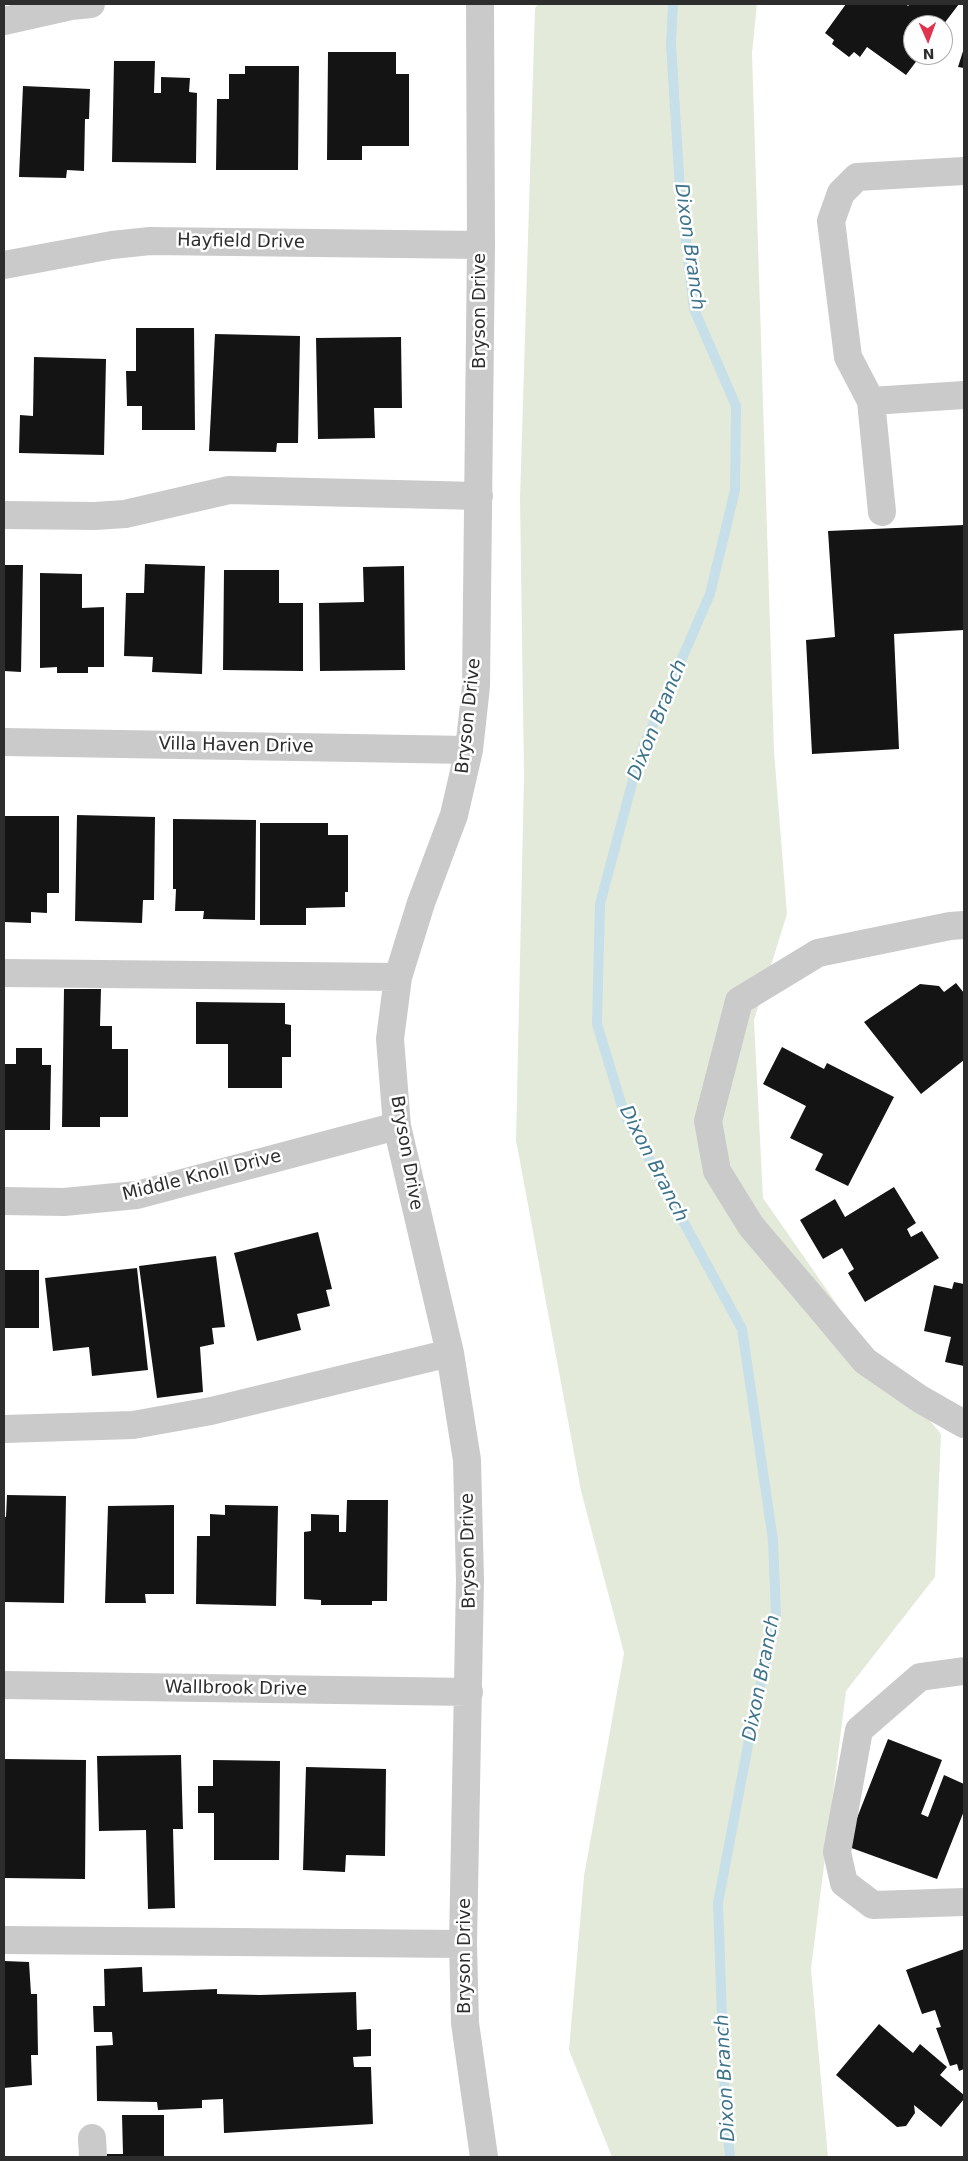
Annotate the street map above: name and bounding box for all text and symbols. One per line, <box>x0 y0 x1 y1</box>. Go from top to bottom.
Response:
north arrow <box>903 15 953 65</box>
text: N <box>922 46 935 62</box>
water label: Dixon Branch <box>669 182 709 312</box>
street label: Hayfield Drive <box>177 230 305 254</box>
street label: Bryson Drive <box>469 253 491 369</box>
water label: Dixon Branch <box>623 656 693 784</box>
street label: Bryson Drive <box>452 657 486 775</box>
street label: Villa Haven Drive <box>158 734 314 758</box>
street label: Bryson Drive <box>385 1094 427 1212</box>
water label: Dixon Branch <box>614 1102 692 1226</box>
street label: Middle Knoll Drive <box>120 1146 284 1206</box>
street label: Bryson Drive <box>457 1493 481 1609</box>
water label: Dixon Branch <box>739 1613 785 1743</box>
street label: Wallbrook Drive <box>165 1677 307 1701</box>
street label: Bryson Drive <box>454 1898 476 2014</box>
water label: Dixon Branch <box>711 2014 741 2142</box>

